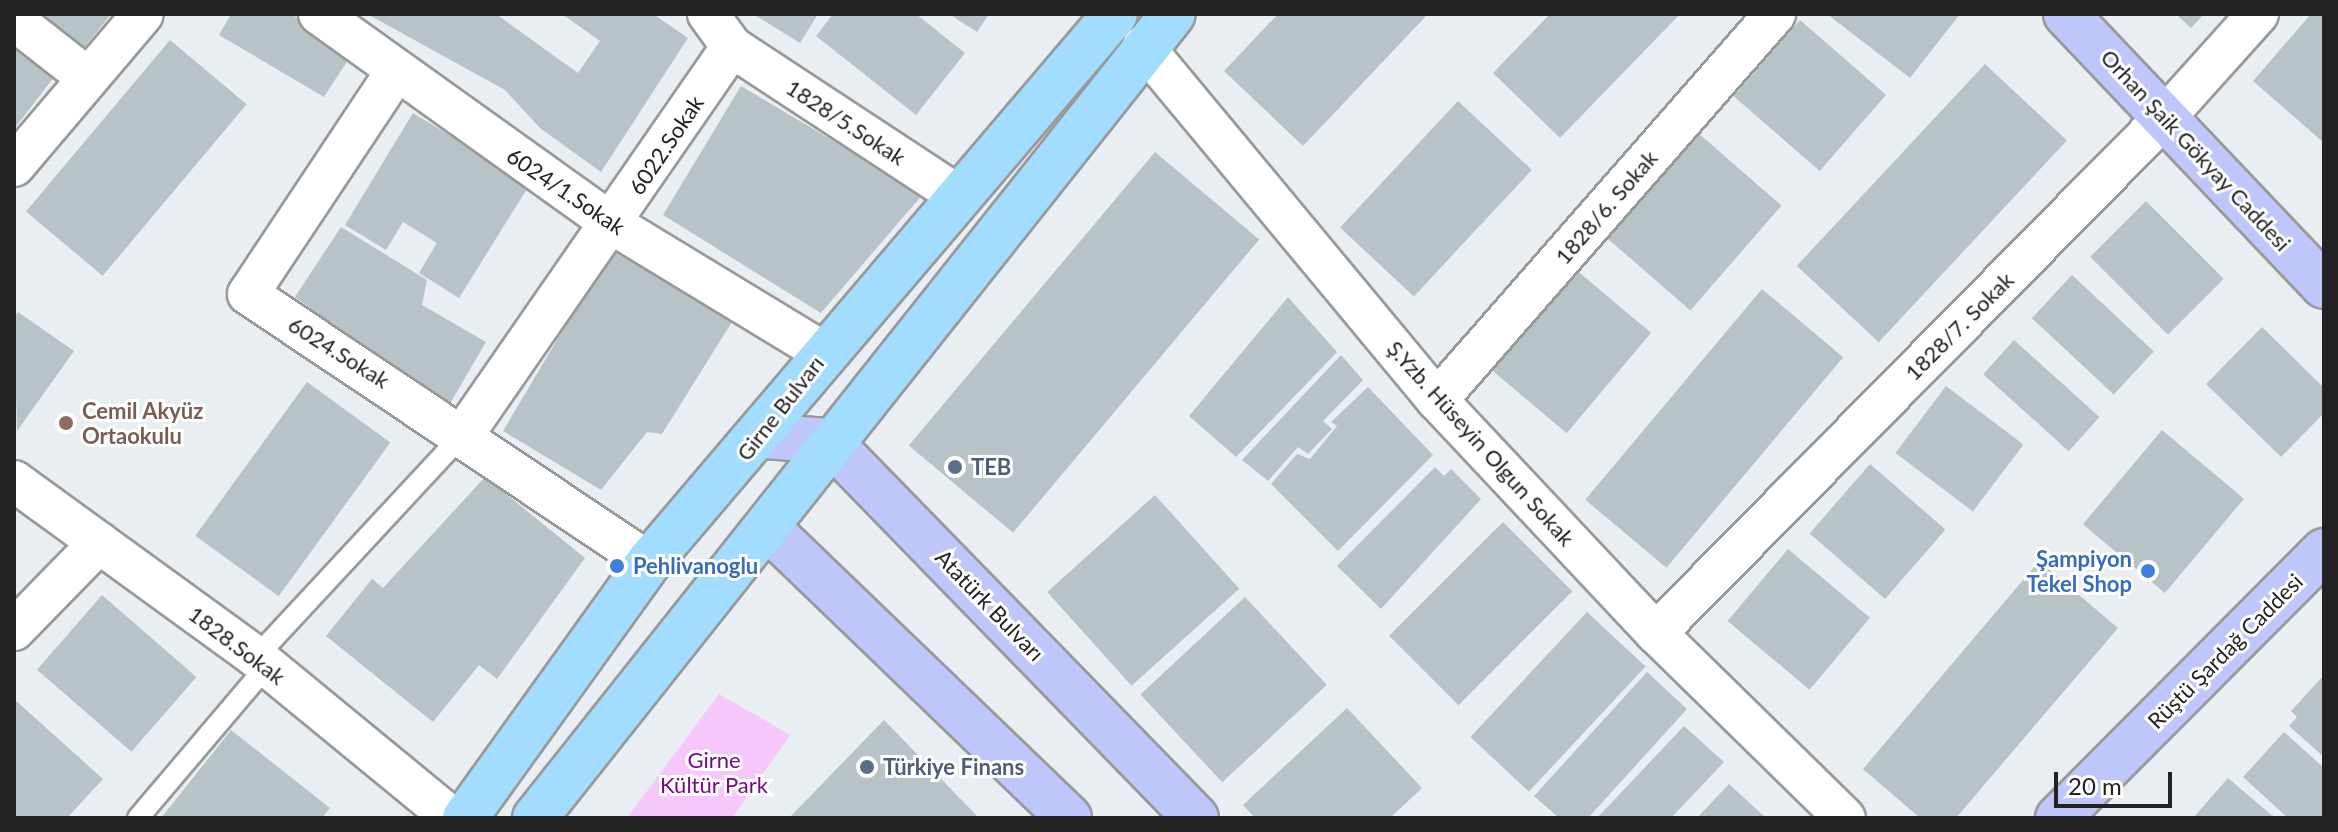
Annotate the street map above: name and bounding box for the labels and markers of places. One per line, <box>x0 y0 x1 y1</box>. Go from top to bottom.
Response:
place label: Cemil Akyüz Ortaokulu <box>82 397 204 448</box>
marker: Cemil Akyüz Ortaokulu <box>57 414 75 432</box>
place label: TEB <box>971 454 1011 480</box>
marker: TEB <box>946 458 964 476</box>
place label: Şampiyon Tekel Shop <box>2026 545 2132 596</box>
place label: Pehlivanoglu <box>633 553 758 579</box>
marker: Pehlivanoglu <box>608 557 626 575</box>
marker: Şampiyon Tekel Shop <box>2139 562 2157 580</box>
place label: Türkiye Finans <box>883 754 1024 780</box>
marker: Türkiye Finans <box>858 758 876 776</box>

